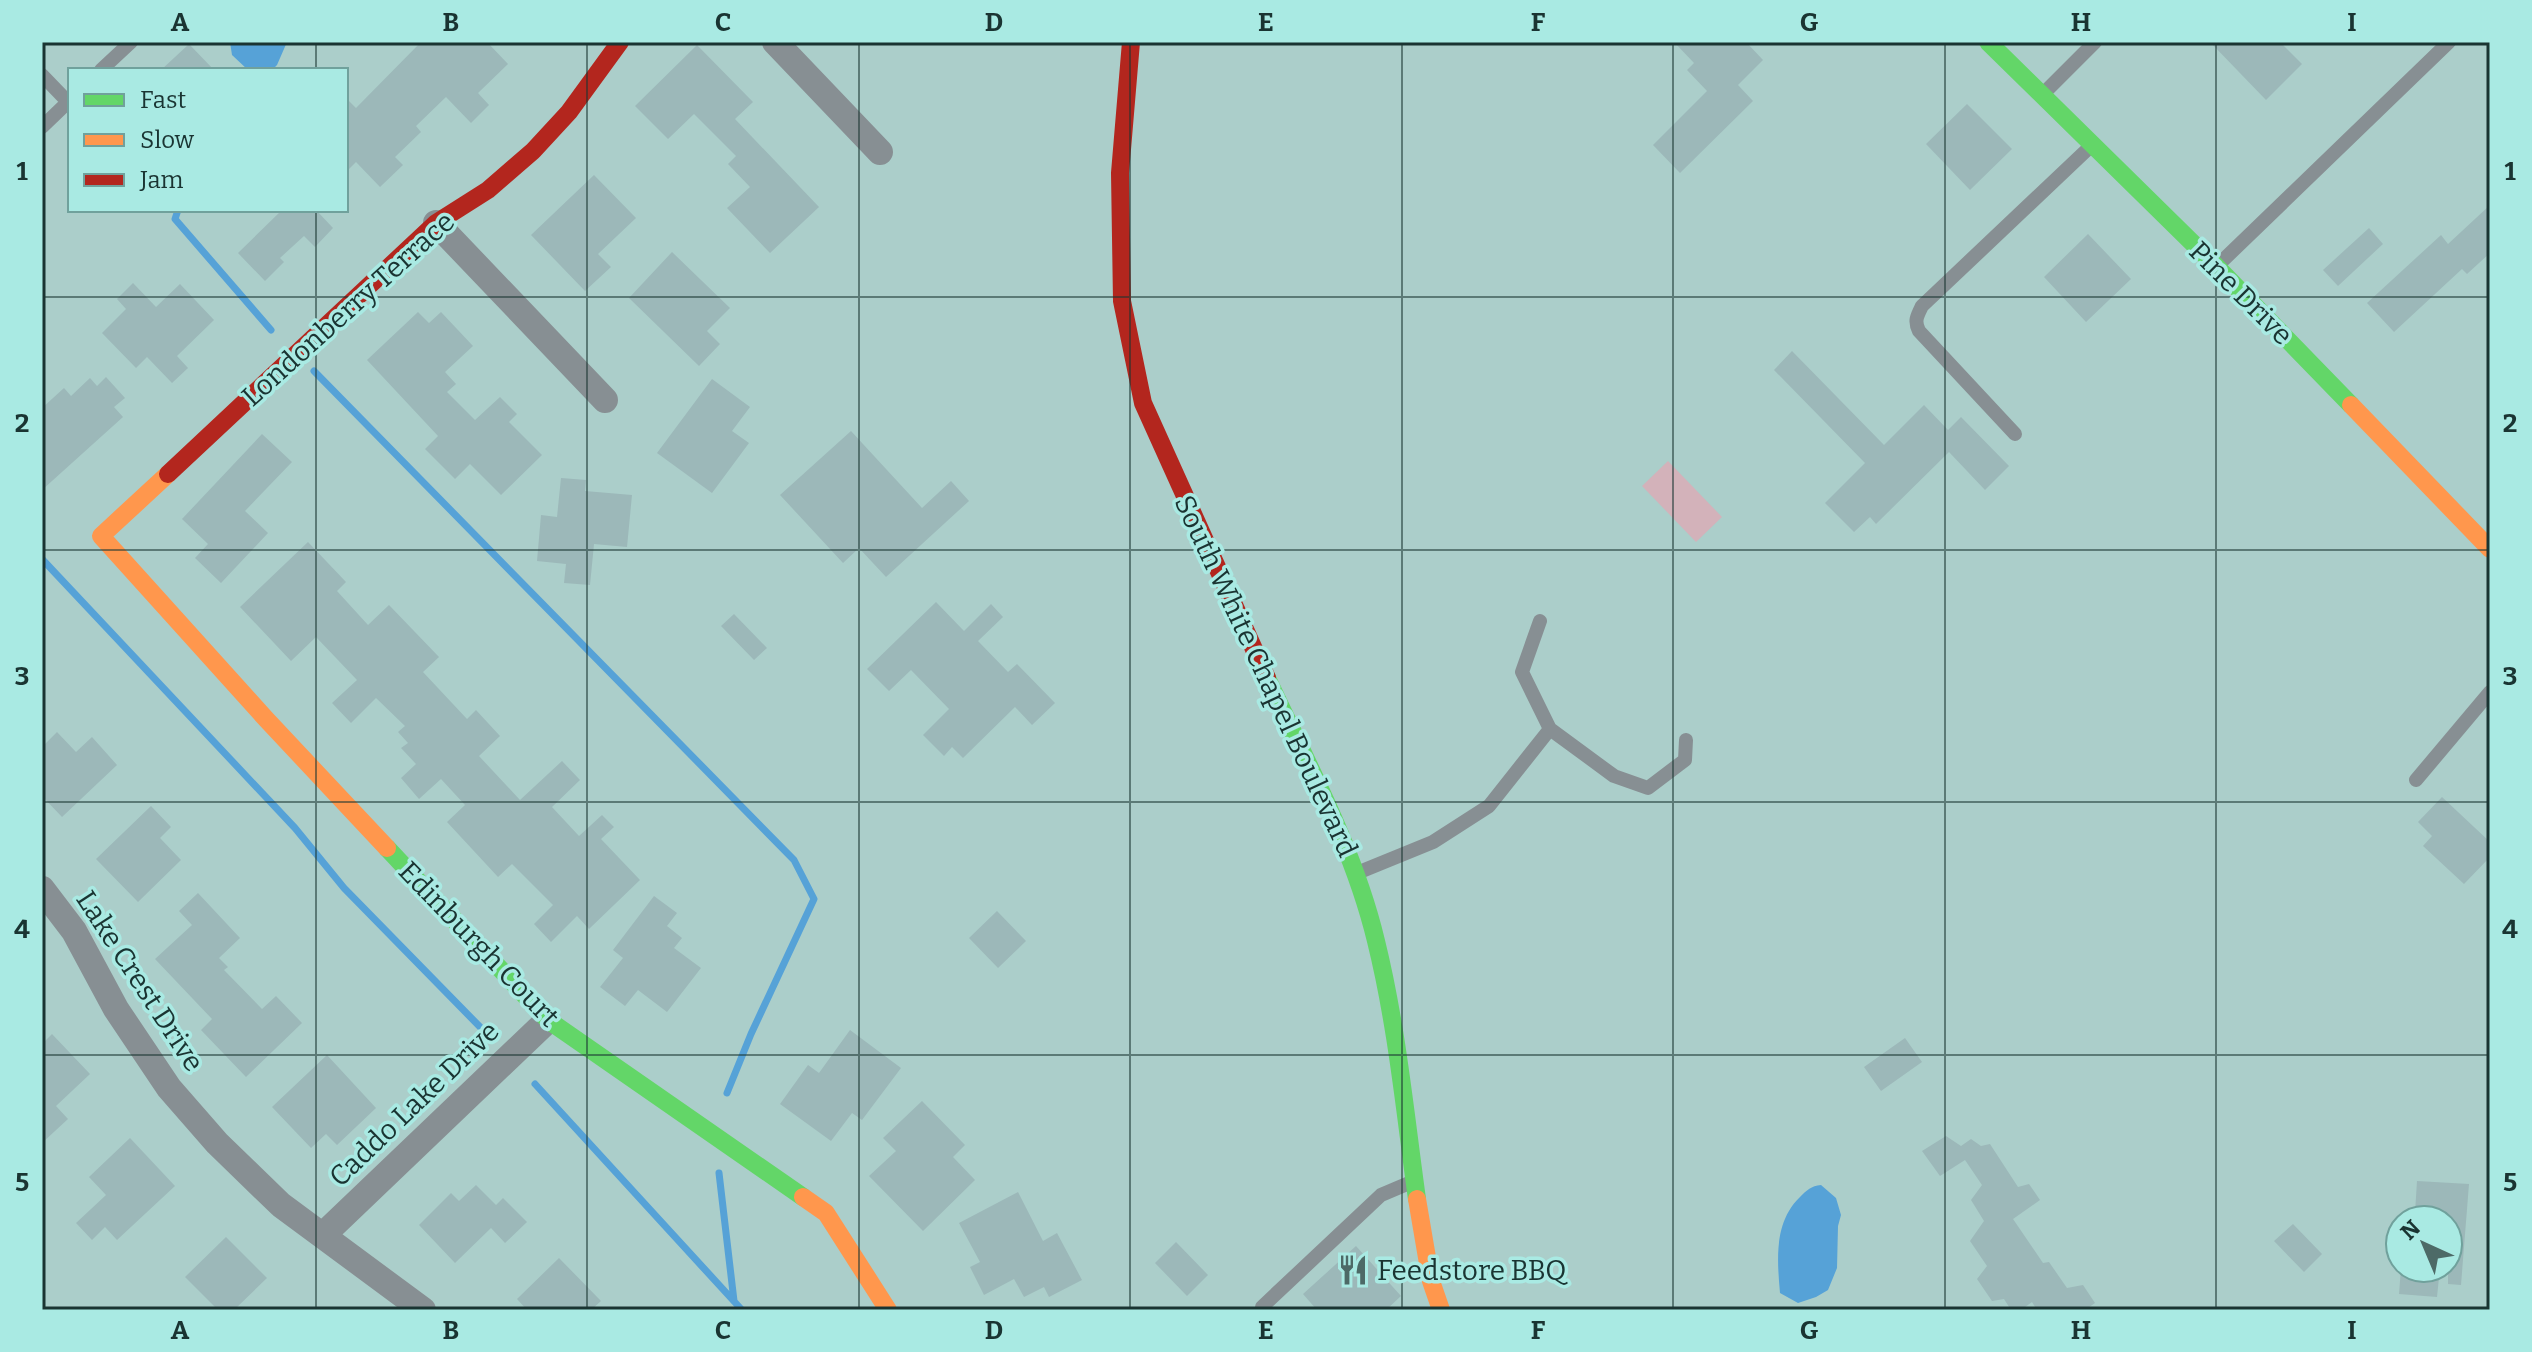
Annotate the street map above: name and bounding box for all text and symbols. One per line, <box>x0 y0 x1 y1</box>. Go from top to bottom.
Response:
text: A <box>171 7 190 38</box>
text: B <box>443 7 459 38</box>
text: C <box>715 7 731 38</box>
text: D <box>985 7 1003 38</box>
text: E <box>1258 7 1274 38</box>
text: F <box>1531 7 1546 38</box>
text: G <box>1800 7 1819 38</box>
text: H <box>2071 7 2091 38</box>
text: I <box>2347 7 2357 38</box>
legend <box>68 68 348 212</box>
text: Fast <box>140 86 186 114</box>
text: Slow <box>140 126 195 154</box>
text: 1 <box>16 156 28 187</box>
text: 1 <box>2504 156 2516 187</box>
text: Jam <box>139 166 184 194</box>
street label: Londonberry Terrace <box>235 205 461 413</box>
street label: Pine Drive <box>2183 235 2299 351</box>
text: 2 <box>15 408 29 439</box>
text: 2 <box>2503 408 2517 439</box>
street label: South White Chapel Boulevard <box>1168 490 1364 862</box>
text: 3 <box>15 661 29 692</box>
text: 3 <box>2503 661 2517 692</box>
street label: Edinburgh Court <box>392 855 566 1033</box>
street label: Lake Crest Drive <box>69 885 211 1077</box>
text: 4 <box>14 914 30 945</box>
text: 4 <box>2502 914 2518 945</box>
street label: Caddo Lake Drive <box>322 1015 506 1193</box>
text: 5 <box>15 1167 29 1198</box>
text: 5 <box>2503 1167 2517 1198</box>
north arrow <box>2384 1204 2464 1284</box>
text: N <box>2395 1214 2426 1246</box>
restaurant icon: Feedstore BBQ <box>1336 1253 1370 1287</box>
place label: Feedstore BBQ <box>1377 1254 1568 1287</box>
text: A <box>171 1315 190 1346</box>
text: B <box>443 1315 459 1346</box>
text: C <box>715 1315 731 1346</box>
text: D <box>985 1315 1003 1346</box>
text: E <box>1258 1315 1274 1346</box>
text: F <box>1531 1315 1546 1346</box>
text: G <box>1800 1315 1819 1346</box>
text: H <box>2071 1315 2091 1346</box>
text: I <box>2347 1315 2357 1346</box>

